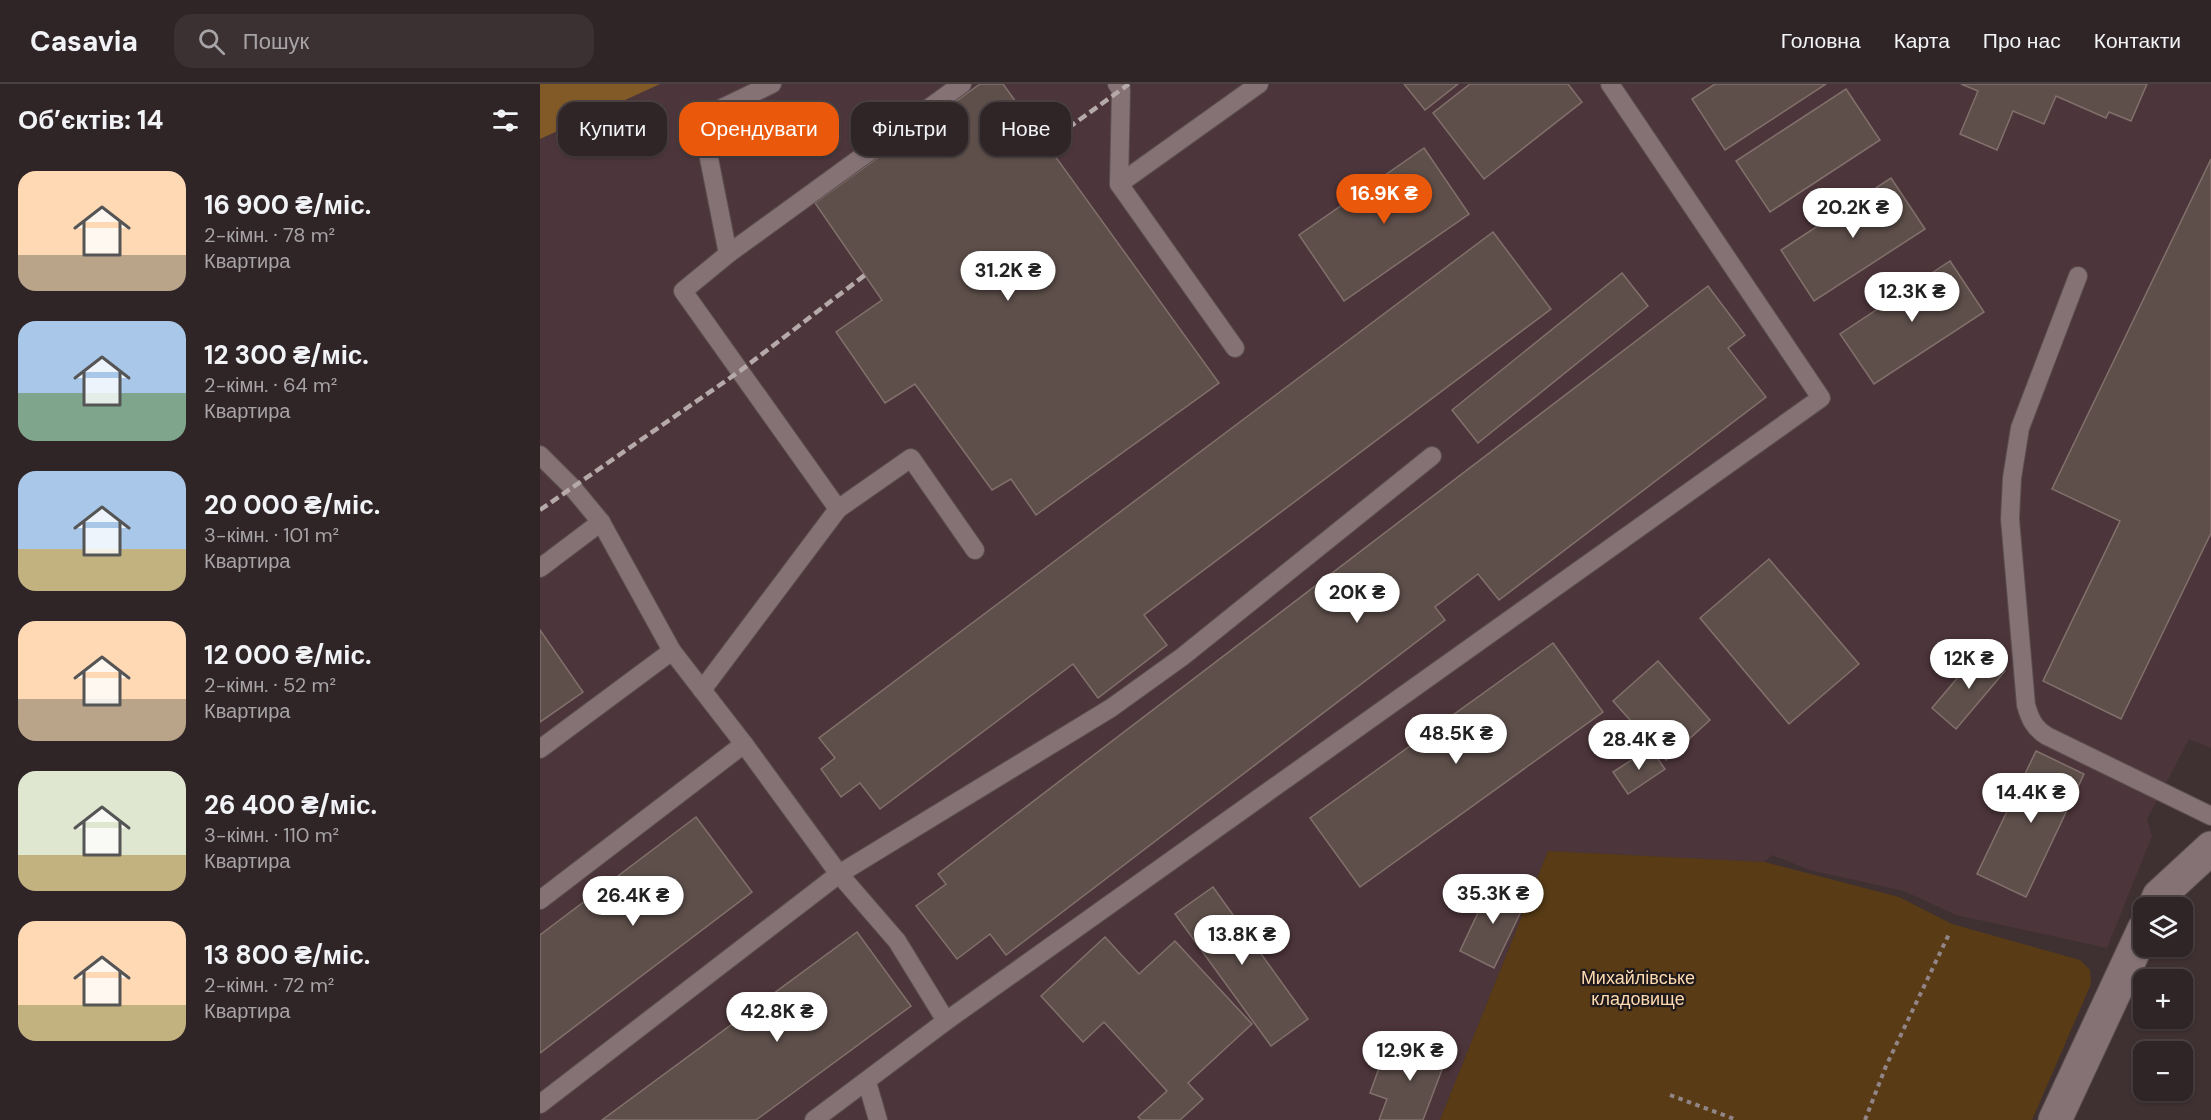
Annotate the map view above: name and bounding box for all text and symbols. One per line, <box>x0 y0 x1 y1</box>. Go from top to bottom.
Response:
search box <box>174 14 594 68</box>
text: Casavia <box>30 23 138 60</box>
icon: search <box>195 25 228 58</box>
text: Пошук <box>243 27 309 56</box>
text: Головна <box>1781 27 1861 55</box>
text: Карта <box>1894 27 1950 55</box>
text: Про нас <box>1983 27 2061 55</box>
text: Контакти <box>2094 27 2181 55</box>
chip: Купити <box>558 102 667 156</box>
chip: Орендувати <box>679 102 839 156</box>
chip: Фільтри <box>851 102 968 156</box>
chip: Нове <box>980 102 1071 156</box>
text: Об’єктів: 14 <box>18 103 163 137</box>
icon: filters <box>489 104 522 137</box>
pin: 16.9K ₴ <box>1329 174 1439 225</box>
text: 16.9K ₴ <box>1350 180 1418 206</box>
text: 16 900 ₴/міс. <box>204 188 371 222</box>
pin: 20.2K ₴ <box>1798 188 1908 239</box>
text: 20.2K ₴ <box>1817 194 1889 220</box>
icon: home <box>66 195 138 267</box>
text: 2-кімн. · 78 m² <box>204 222 335 248</box>
text: Квартира <box>204 248 290 274</box>
pin: 31.2K ₴ <box>953 251 1063 302</box>
text: 31.2K ₴ <box>975 257 1041 283</box>
pin: 12.3K ₴ <box>1857 272 1967 323</box>
text: 12.3K ₴ <box>1878 278 1946 304</box>
text: 12 300 ₴/міс. <box>204 338 369 372</box>
icon: home <box>66 345 138 417</box>
text: 2-кімн. · 64 m² <box>204 372 337 398</box>
text: Квартира <box>204 398 290 424</box>
text: 20 000 ₴/міс. <box>204 488 380 522</box>
icon: home <box>66 495 138 567</box>
text: 3-кімн. · 101 m² <box>204 522 339 548</box>
text: Квартира <box>204 548 290 574</box>
pin: 20K ₴ <box>1315 573 1399 624</box>
text: 20K ₴ <box>1329 579 1385 605</box>
text: 12 000 ₴/міс. <box>204 638 372 672</box>
pin: 12K ₴ <box>1927 639 2011 690</box>
icon: home <box>66 645 138 717</box>
text: 12K ₴ <box>1944 645 1994 671</box>
text: 2-кімн. · 52 m² <box>204 672 336 698</box>
text: Квартира <box>204 698 290 724</box>
pin: 48.5K ₴ <box>1401 714 1511 765</box>
text: 48.5K ₴ <box>1419 720 1493 746</box>
pin: 28.4K ₴ <box>1584 720 1694 771</box>
text: 28.4K ₴ <box>1602 726 1676 752</box>
pin: 14.4K ₴ <box>1976 773 2086 824</box>
text: 14.4K ₴ <box>1996 779 2066 805</box>
text: 26 400 ₴/міс. <box>204 788 377 822</box>
icon: home <box>66 795 138 867</box>
text: 3-кімн. · 110 m² <box>204 822 339 848</box>
text: Квартира <box>204 848 290 874</box>
pin: 35.3K ₴ <box>1438 874 1548 925</box>
pin: 26.4K ₴ <box>578 876 688 927</box>
text: 35.3K ₴ <box>1457 880 1529 906</box>
text: 26.4K ₴ <box>597 882 669 908</box>
map controls <box>2133 897 2193 1101</box>
button: layers <box>2133 897 2193 957</box>
pin: 13.8K ₴ <box>1187 915 1297 966</box>
text: 13.8K ₴ <box>1208 921 1276 947</box>
text: 13 800 ₴/міс. <box>204 938 370 972</box>
icon: home <box>66 945 138 1017</box>
park label: Михайлівське кладовище <box>1581 966 1695 1011</box>
button: + <box>2133 969 2193 1029</box>
text: 2-кімн. · 72 m² <box>204 972 334 998</box>
pin: 42.8K ₴ <box>722 992 832 1043</box>
text: Квартира <box>204 998 290 1024</box>
text: 42.8K ₴ <box>740 998 814 1024</box>
pin: 12.9K ₴ <box>1355 1031 1465 1082</box>
text: 12.9K ₴ <box>1376 1037 1444 1063</box>
button: − <box>2133 1041 2193 1101</box>

